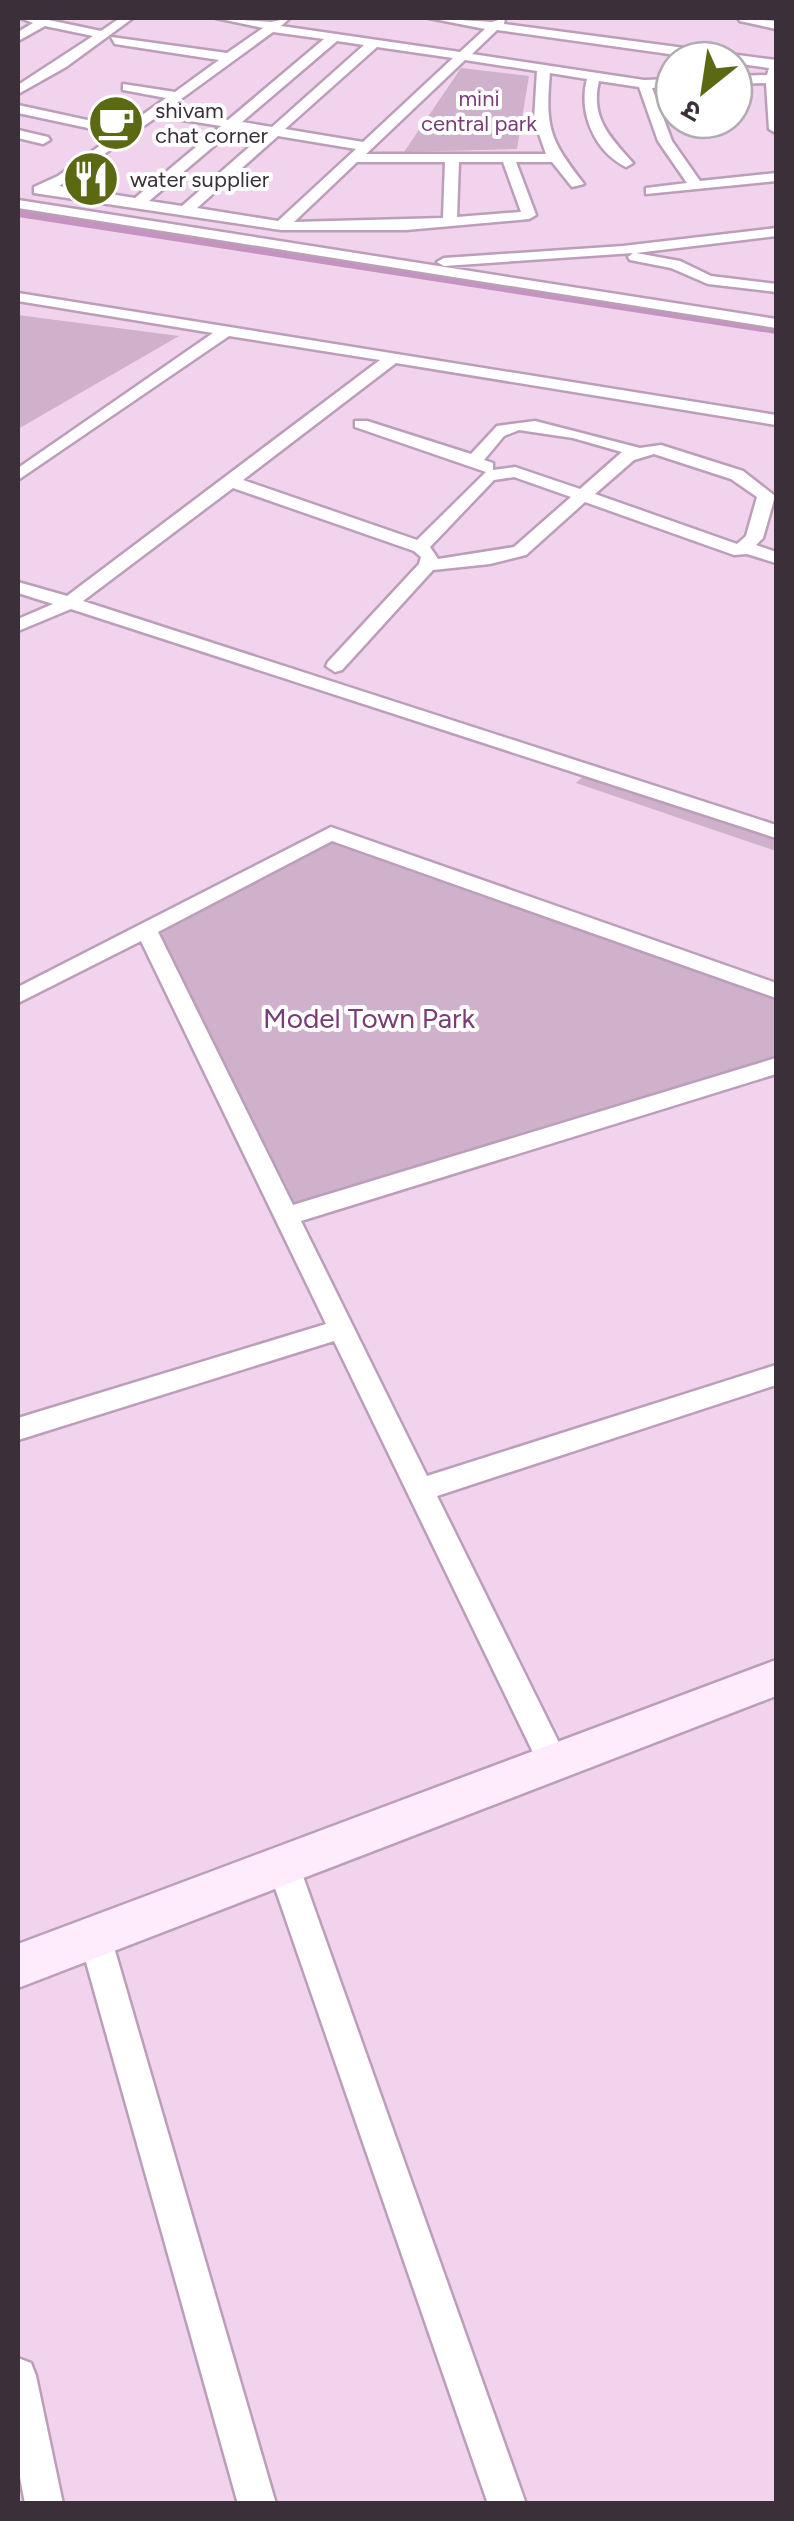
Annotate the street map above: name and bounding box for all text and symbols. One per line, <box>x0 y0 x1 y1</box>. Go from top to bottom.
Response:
north arrow <box>654 40 754 140</box>
park label: mini central park <box>421 85 537 137</box>
cafe icon: shivam chat corner <box>86 93 146 153</box>
text: उ <box>675 93 707 130</box>
place label: shivam chat corner <box>155 97 269 149</box>
restaurant icon: water supplier <box>61 149 121 209</box>
place label: water supplier <box>130 166 270 193</box>
park label: Model Town Park <box>263 1001 475 1035</box>

